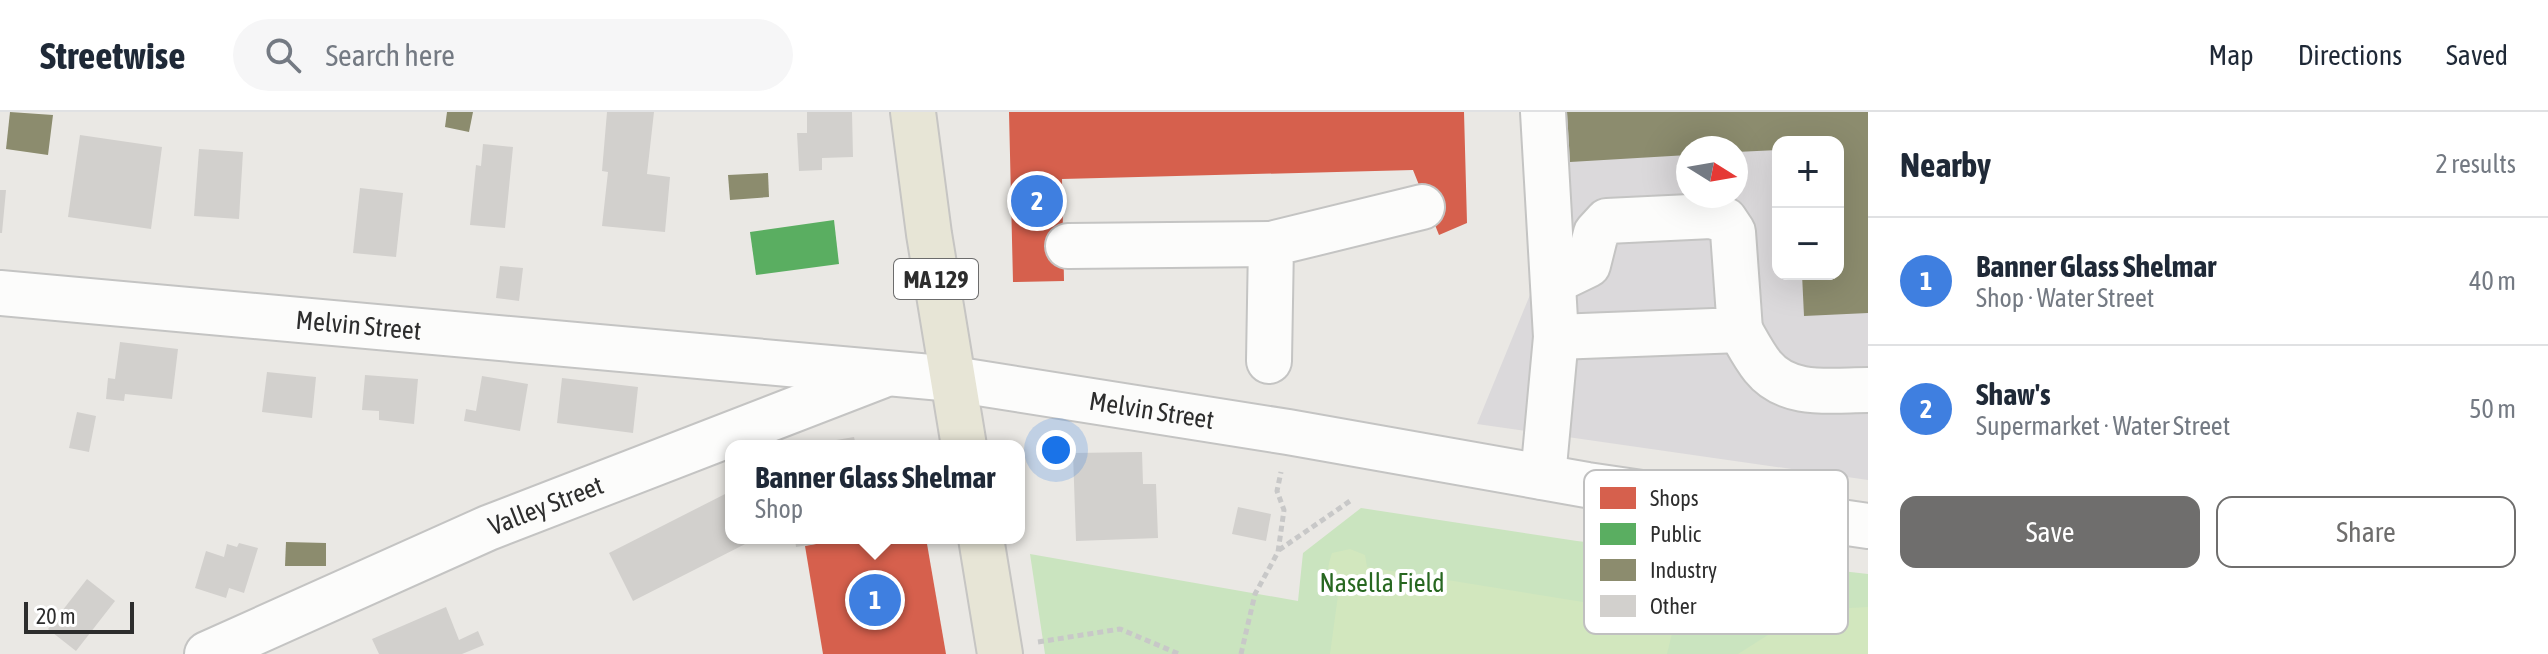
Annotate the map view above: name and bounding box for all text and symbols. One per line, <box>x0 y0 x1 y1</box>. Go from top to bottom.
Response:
search box <box>233 19 793 91</box>
icon: search <box>261 33 305 77</box>
text: Streetwise <box>40 34 185 77</box>
text: Search here <box>325 38 455 72</box>
text: Map <box>2209 39 2254 71</box>
text: Directions <box>2298 39 2402 71</box>
text: Saved <box>2446 39 2508 71</box>
north arrow <box>1676 136 1748 208</box>
map controls <box>1772 136 1844 280</box>
button: + <box>1772 136 1844 208</box>
text: Nearby <box>1900 145 1991 184</box>
text: 2 results <box>2435 149 2516 179</box>
pin: 2 <box>1011 171 1063 231</box>
button: − <box>1772 208 1844 280</box>
text: Banner Glass Shelmar <box>1976 249 2216 283</box>
road number: MA 129 <box>894 259 978 299</box>
text: 1 <box>1920 266 1932 296</box>
text: 40 m <box>2469 266 2516 296</box>
text: Shop · Water Street <box>1976 283 2154 313</box>
street label: Melvin Street <box>295 305 423 346</box>
text: Shaw's <box>1976 377 2051 411</box>
street label: Melvin Street <box>1087 386 1216 435</box>
text: 2 <box>1920 394 1932 424</box>
text: 50 m <box>2469 394 2516 424</box>
text: Supermarket · Water Street <box>1976 411 2230 441</box>
your location <box>1036 430 1076 470</box>
popup <box>725 440 1025 544</box>
text: Banner Glass Shelmar <box>755 460 995 494</box>
street label: Valley Street <box>484 470 607 541</box>
legend <box>1584 470 1848 634</box>
text: Shops <box>1650 485 1699 511</box>
text: Shop <box>755 494 803 524</box>
button: Save <box>1900 496 2200 568</box>
button: Share <box>2216 496 2516 568</box>
text: Public <box>1650 521 1702 547</box>
text: Industry <box>1650 557 1717 583</box>
park label: Nasella Field <box>1319 568 1445 598</box>
pin: 1 <box>849 570 901 630</box>
text: Other <box>1650 593 1697 619</box>
scale bar <box>24 598 134 634</box>
text: 20 m <box>36 603 76 629</box>

